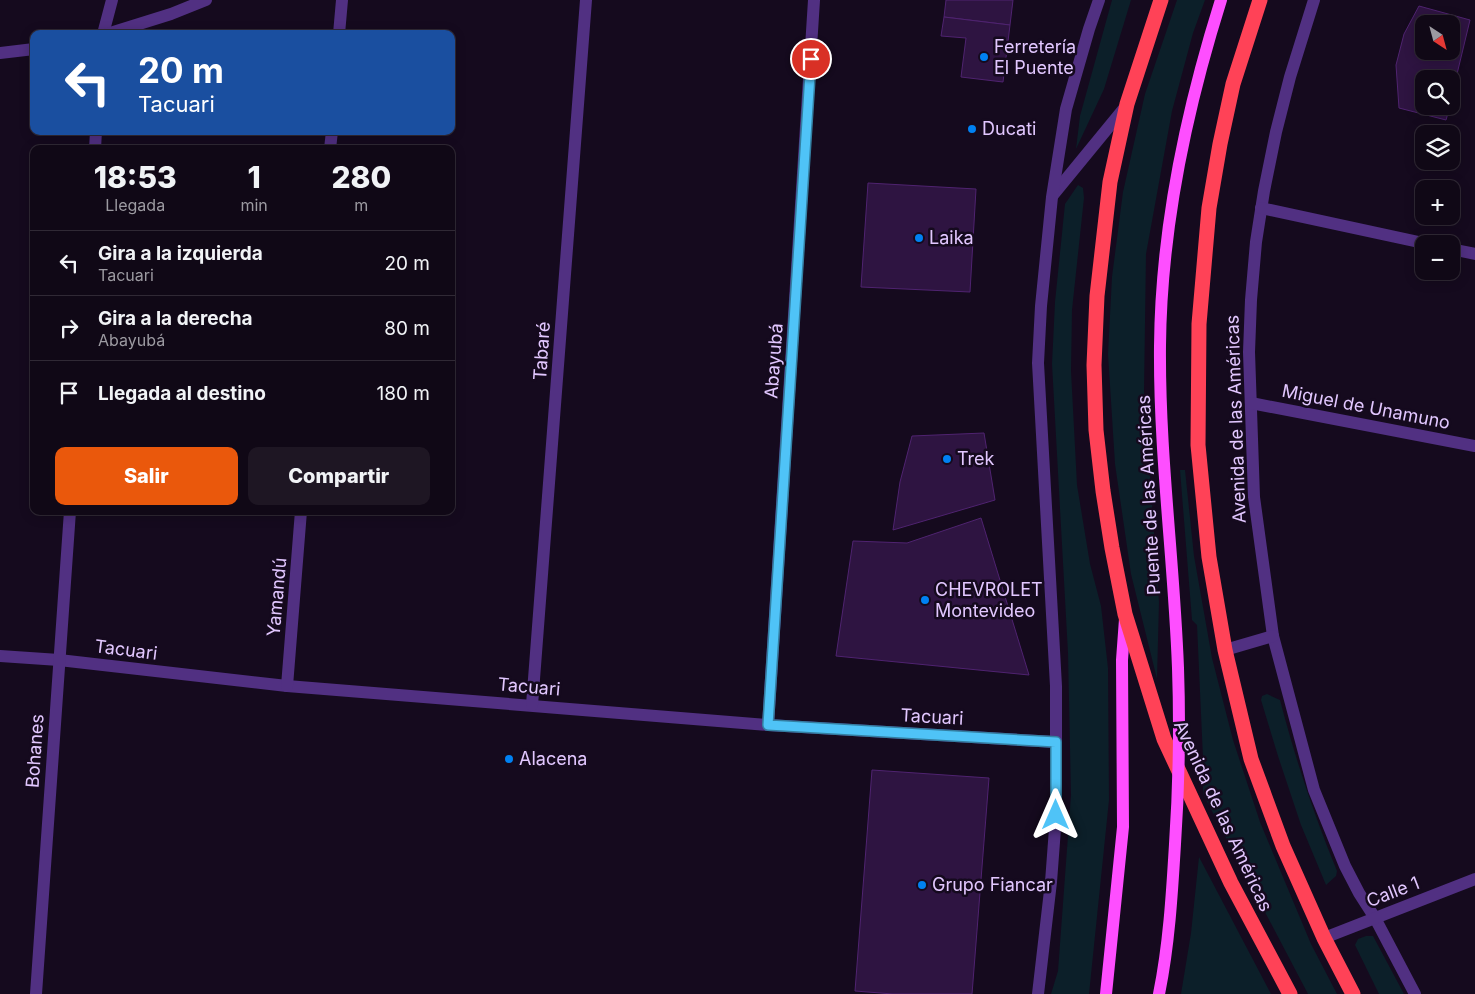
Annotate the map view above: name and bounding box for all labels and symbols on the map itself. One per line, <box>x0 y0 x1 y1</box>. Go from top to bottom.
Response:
north arrow <box>1415 15 1460 60</box>
place label: Ferretería El Puente <box>994 36 1076 78</box>
pin <box>790 38 832 80</box>
marker: Ferretería El Puente <box>978 51 990 63</box>
place label: Ducati <box>982 118 1036 139</box>
marker: Ducati <box>966 123 978 135</box>
place label: Laika <box>929 227 974 248</box>
marker: Laika <box>913 232 925 244</box>
street label: Avenida de las Américas <box>1221 315 1250 524</box>
street label: Tabaré <box>529 321 554 381</box>
street label: Abayubá <box>760 323 787 399</box>
street label: Miguel de Unamuno <box>1280 380 1452 433</box>
street label: Puente de las Américas <box>1133 394 1164 596</box>
place label: Trek <box>957 448 995 469</box>
marker: Trek <box>941 453 953 465</box>
street label: Yamandú <box>263 557 290 637</box>
place label: CHEVROLET Montevideo <box>935 579 1043 621</box>
marker: CHEVROLET Montevideo <box>919 594 931 606</box>
street label: Tacuari <box>94 635 159 664</box>
street label: Tacuari <box>497 673 561 700</box>
street label: Tacuari <box>900 704 964 729</box>
street label: Bohanes <box>21 713 48 789</box>
street label: Avenida de las Américas <box>1170 717 1277 915</box>
place label: Alacena <box>519 748 587 769</box>
marker: Alacena <box>503 753 515 765</box>
position arrow <box>1029 788 1081 840</box>
street label: Calle 1 <box>1363 872 1422 911</box>
place label: Grupo Fiancar <box>932 874 1053 895</box>
marker: Grupo Fiancar <box>916 879 928 891</box>

